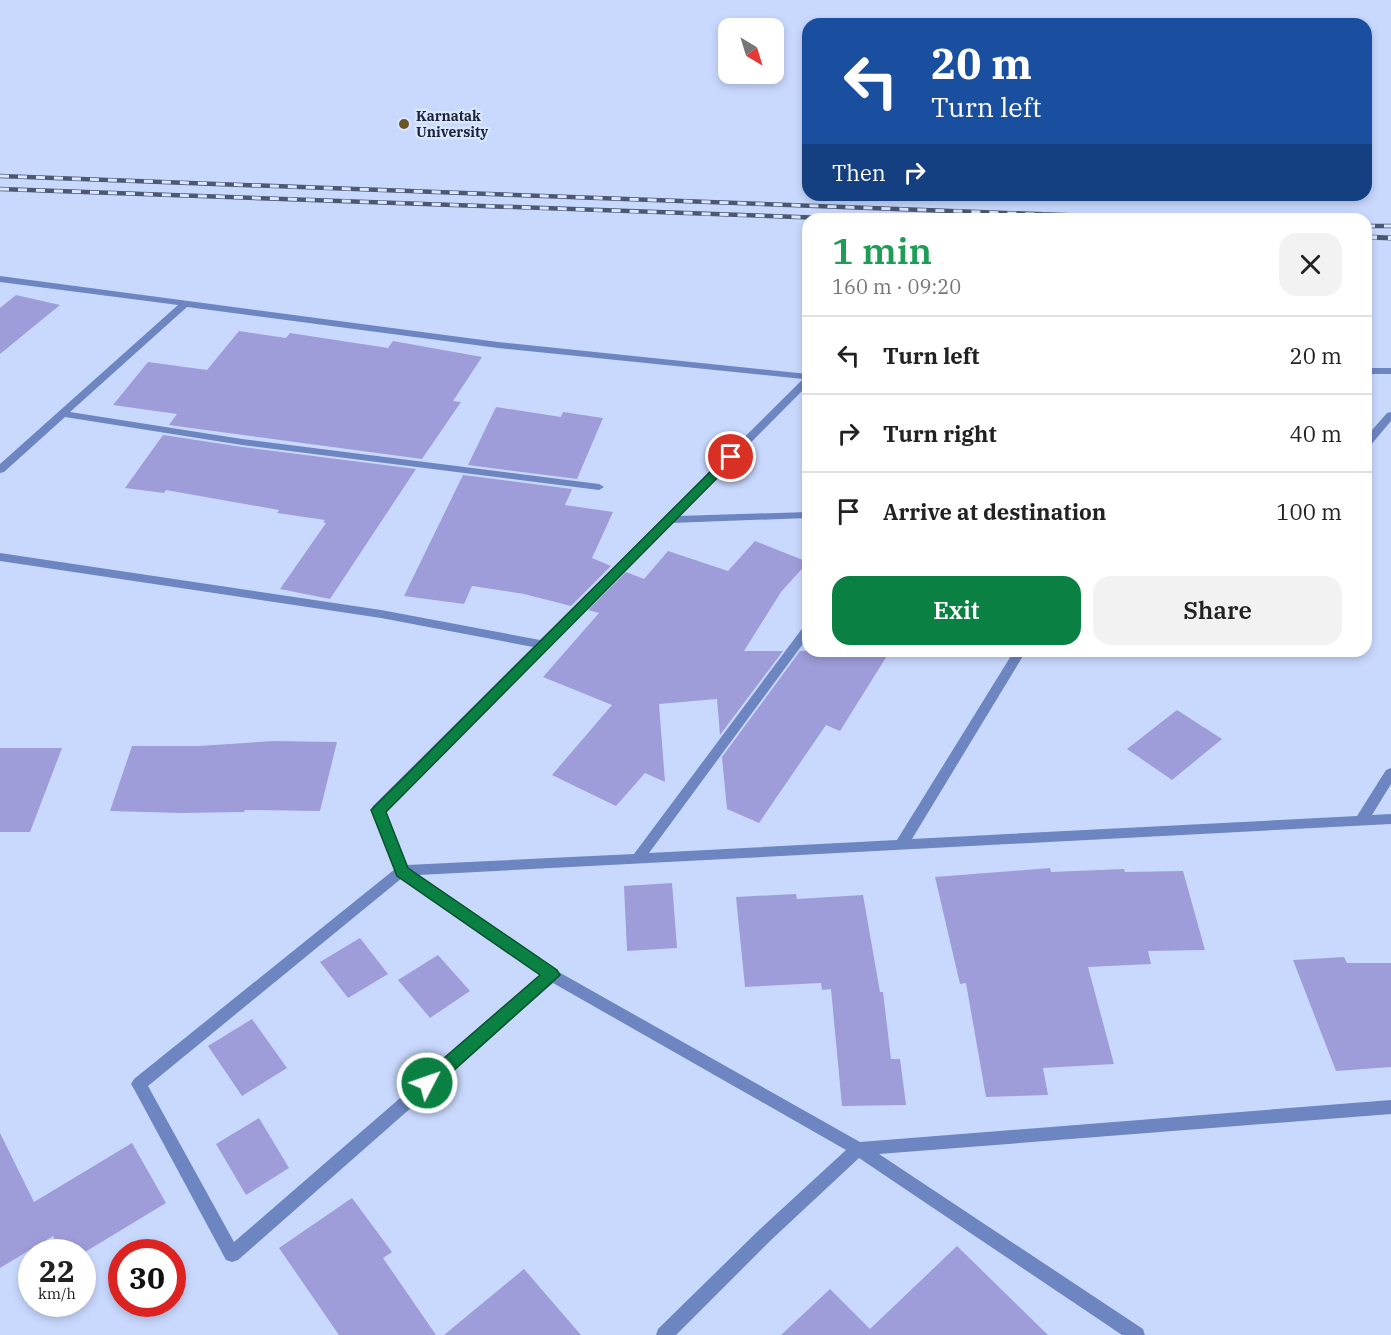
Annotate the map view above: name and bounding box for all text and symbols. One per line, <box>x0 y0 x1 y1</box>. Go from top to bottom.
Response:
north arrow <box>718 18 784 84</box>
map controls <box>718 18 784 84</box>
text: 20 m <box>931 36 1032 91</box>
icon: left <box>832 42 910 120</box>
text: Turn left <box>931 89 1042 124</box>
place label: Karnatak University <box>416 107 488 141</box>
marker: Karnatak University <box>397 117 411 131</box>
icon: right <box>898 156 931 189</box>
text: Then <box>832 158 886 187</box>
text: 1 min <box>832 227 932 274</box>
button: close <box>1279 233 1342 296</box>
text: 160 m · 09:20 <box>832 273 961 300</box>
icon: left <box>832 339 865 372</box>
text: Turn left <box>883 341 979 370</box>
text: 20 m <box>1290 341 1342 370</box>
icon: right <box>832 417 865 450</box>
text: Turn right <box>883 419 997 448</box>
text: 40 m <box>1290 419 1342 448</box>
pin <box>705 431 756 482</box>
icon: arrive <box>714 440 747 473</box>
icon: arrive <box>832 495 865 528</box>
text: Arrive at destination <box>883 497 1106 526</box>
text: 100 m <box>1276 497 1342 526</box>
button: Exit <box>832 576 1081 645</box>
button: Share <box>1093 576 1342 645</box>
position arrow <box>395 1051 459 1115</box>
speed limit sign: 30 <box>108 1239 186 1317</box>
text: 22 <box>39 1251 75 1290</box>
text: km/h <box>38 1284 76 1303</box>

